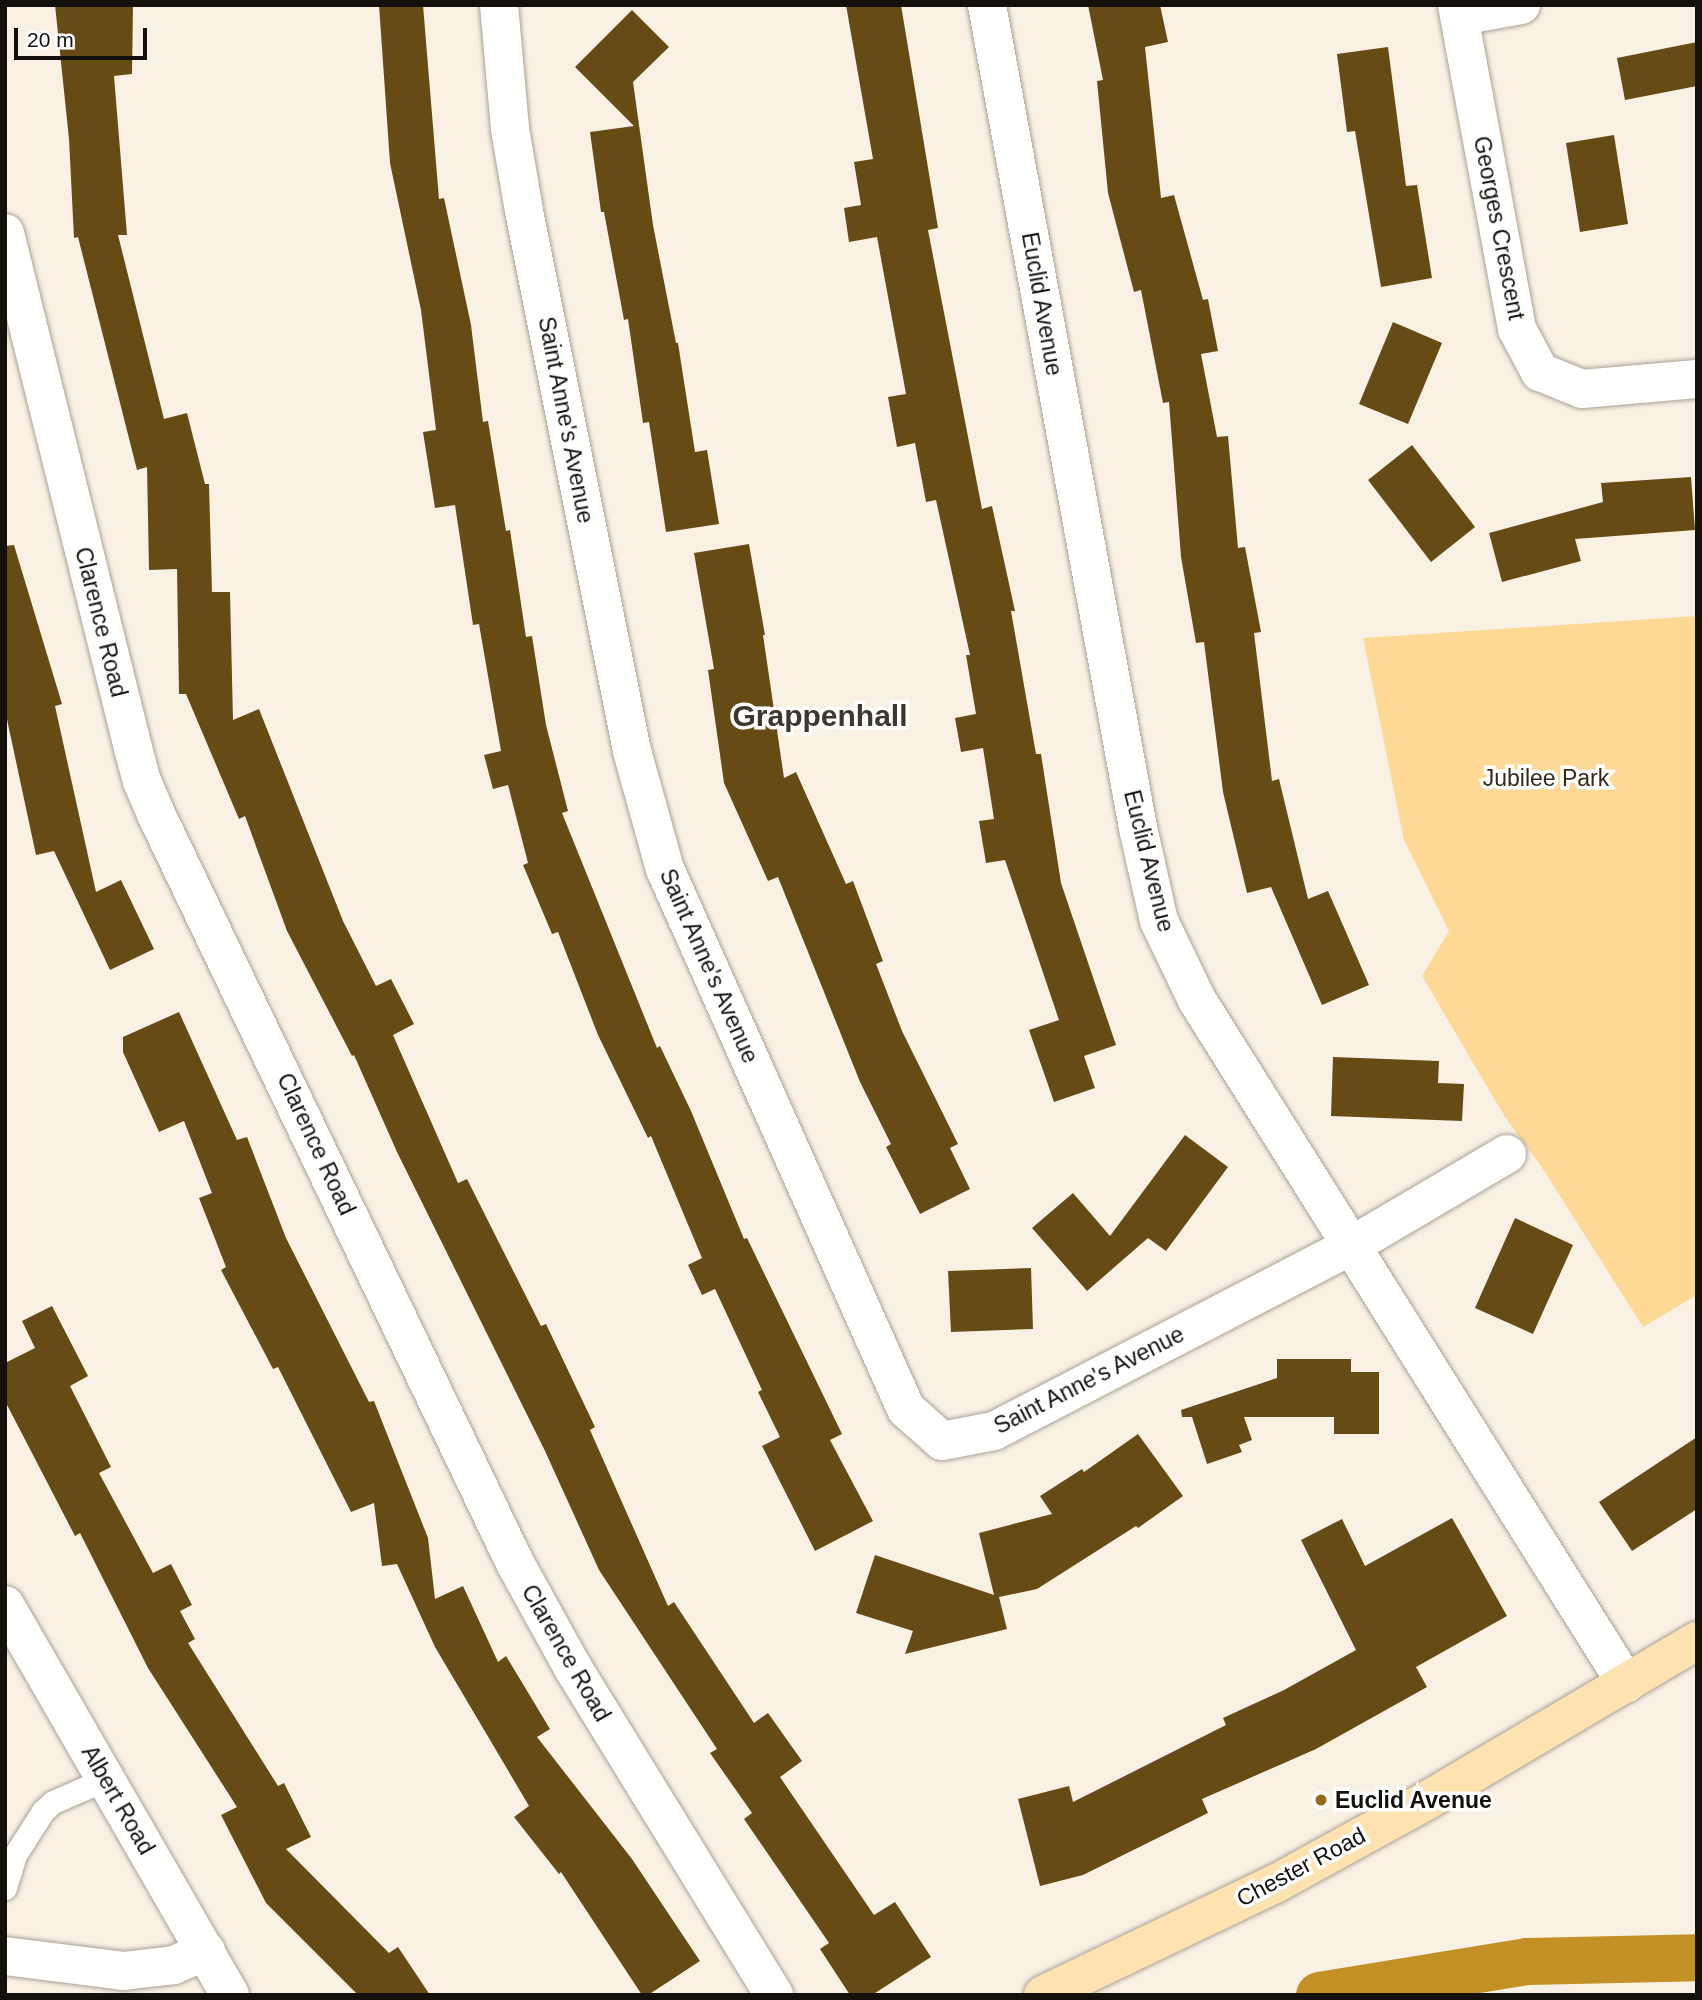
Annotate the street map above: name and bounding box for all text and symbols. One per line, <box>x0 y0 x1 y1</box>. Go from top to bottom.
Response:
scale bar <box>18 14 150 58</box>
text: 20 m <box>27 28 74 51</box>
street label: Georges Crescent <box>1468 134 1530 322</box>
street label: Euclid Avenue <box>1016 229 1068 379</box>
street label: Saint Anne's Avenue <box>532 313 600 527</box>
street label: Clarence Road <box>69 544 133 700</box>
district label: Grappenhall <box>732 698 908 734</box>
park label: Jubilee Park <box>1483 764 1609 792</box>
street label: Euclid Avenue <box>1118 787 1180 935</box>
street label: Saint Anne's Avenue <box>653 863 765 1069</box>
street label: Clarence Road <box>271 1069 361 1219</box>
street label: Saint Anne's Avenue <box>988 1319 1190 1441</box>
street label: Clarence Road <box>516 1580 616 1726</box>
street label: Albert Road <box>76 1741 160 1859</box>
place label: Euclid Avenue <box>1335 1786 1493 1814</box>
marker: Euclid Avenue <box>1313 1792 1329 1808</box>
street label: Chester Road <box>1232 1822 1370 1912</box>

